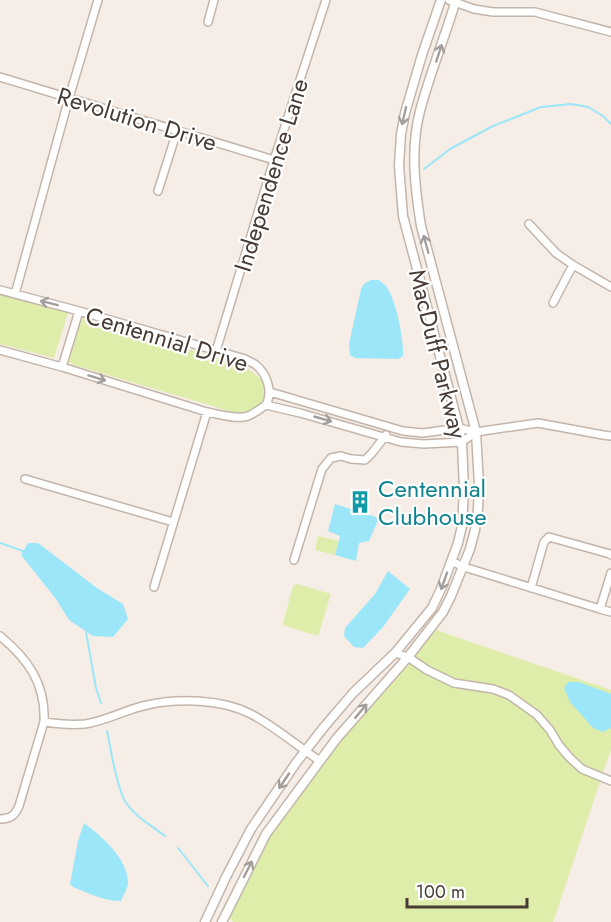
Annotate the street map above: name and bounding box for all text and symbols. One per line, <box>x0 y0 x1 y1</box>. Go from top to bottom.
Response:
one-way arrow <box>434 44 445 63</box>
street label: Independence Lane <box>225 74 317 276</box>
street label: Revolution Drive <box>53 78 221 160</box>
one-way arrow <box>398 106 410 125</box>
one-way arrow <box>420 235 431 254</box>
street label: MacDuff Parkway <box>400 265 476 443</box>
one-way arrow <box>40 297 59 308</box>
street label: Centennial Drive <box>81 298 253 380</box>
one-way arrow <box>87 373 106 384</box>
one-way arrow <box>313 414 332 425</box>
place label: Centennial Clubhouse <box>378 471 487 534</box>
building icon: Centennial Clubhouse <box>347 489 373 515</box>
one-way arrow <box>438 571 449 590</box>
one-way arrow <box>354 703 367 719</box>
one-way arrow <box>278 772 290 789</box>
one-way arrow <box>243 861 254 879</box>
scale bar <box>407 871 527 909</box>
text: 100 m <box>416 879 465 905</box>

